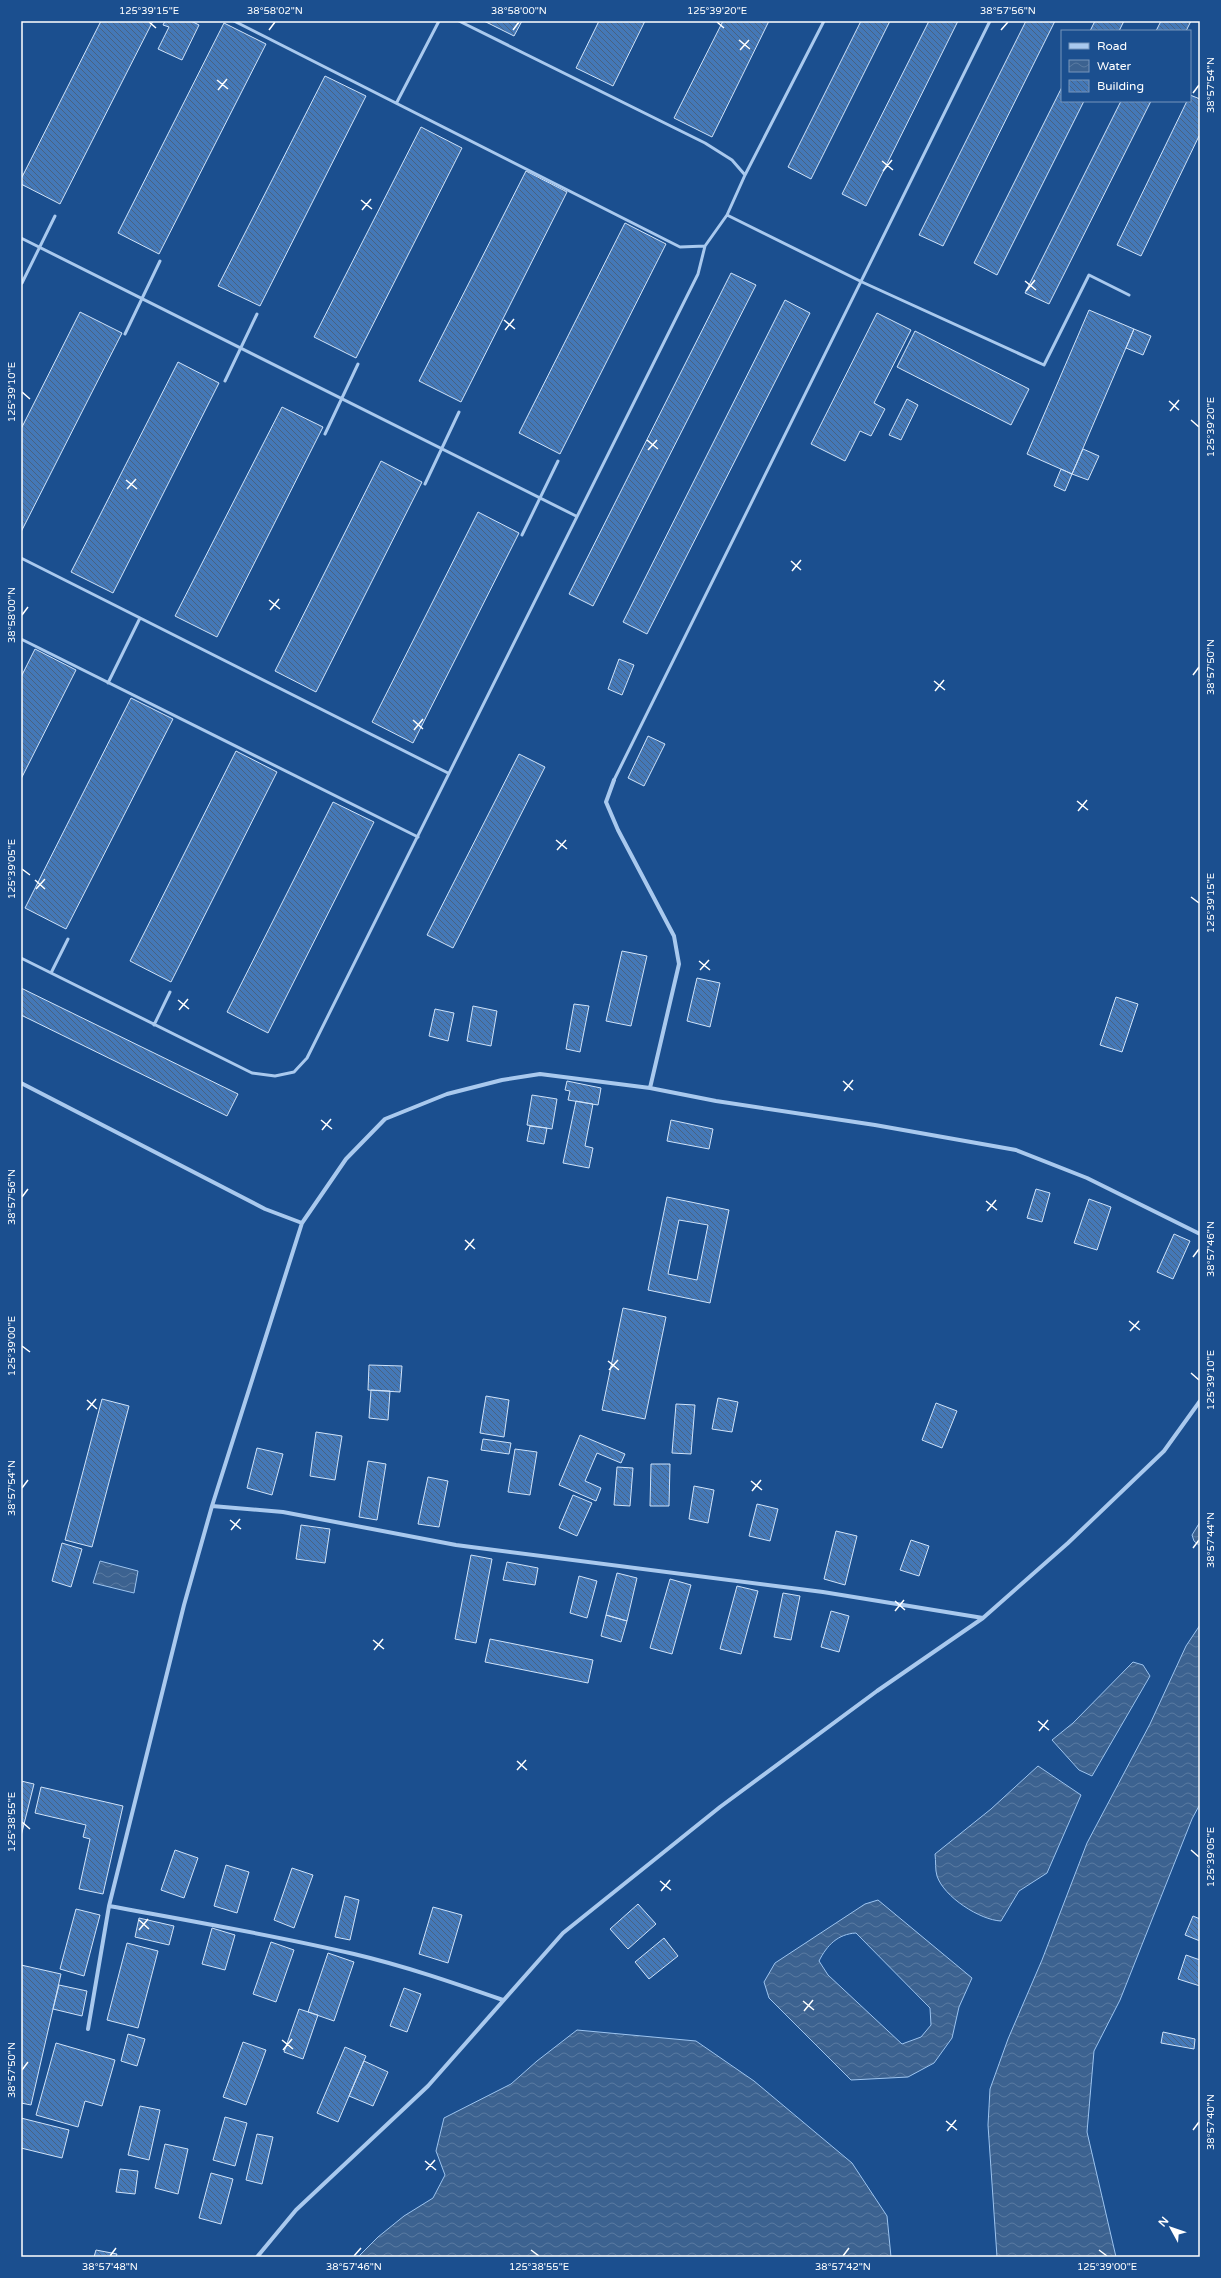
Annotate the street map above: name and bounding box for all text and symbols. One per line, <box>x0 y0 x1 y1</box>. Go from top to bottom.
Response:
text: 125°39'15"E <box>119 5 179 17</box>
text: 38°58'02"N <box>247 5 303 17</box>
text: 38°58'00"N <box>491 5 547 17</box>
text: 125°39'20"E <box>687 5 747 17</box>
text: 38°57'56"N <box>980 5 1036 17</box>
legend <box>1061 30 1191 102</box>
text: Road <box>1097 39 1127 53</box>
text: 38°57'54"N <box>1205 57 1217 113</box>
text: Water <box>1097 59 1132 73</box>
text: Building <box>1097 79 1144 93</box>
text: 125°39'10"E <box>6 362 18 422</box>
text: 125°39'20"E <box>1205 397 1217 457</box>
text: 38°58'00"N <box>6 587 18 643</box>
text: 38°57'50"N <box>1205 639 1217 695</box>
text: 125°39'05"E <box>6 839 18 899</box>
text: 125°39'15"E <box>1205 873 1217 933</box>
text: 38°57'56"N <box>6 1169 18 1225</box>
text: 38°57'46"N <box>1205 1221 1217 1277</box>
text: 125°39'00"E <box>6 1316 18 1376</box>
text: 125°39'10"E <box>1205 1350 1217 1410</box>
text: 38°57'54"N <box>6 1460 18 1516</box>
text: 38°57'44"N <box>1205 1512 1217 1568</box>
text: 125°38'55"E <box>6 1792 18 1852</box>
text: 125°39'05"E <box>1205 1827 1217 1887</box>
text: 38°57'50"N <box>6 2042 18 2098</box>
text: 38°57'40"N <box>1205 2094 1217 2150</box>
north arrow <box>1151 2208 1191 2248</box>
text: N <box>1156 2214 1172 2229</box>
text: 38°57'48"N <box>82 2261 138 2273</box>
text: 38°57'46"N <box>326 2261 382 2273</box>
text: 125°38'55"E <box>509 2261 569 2273</box>
text: 38°57'42"N <box>815 2261 871 2273</box>
text: 125°39'00"E <box>1077 2261 1137 2273</box>

